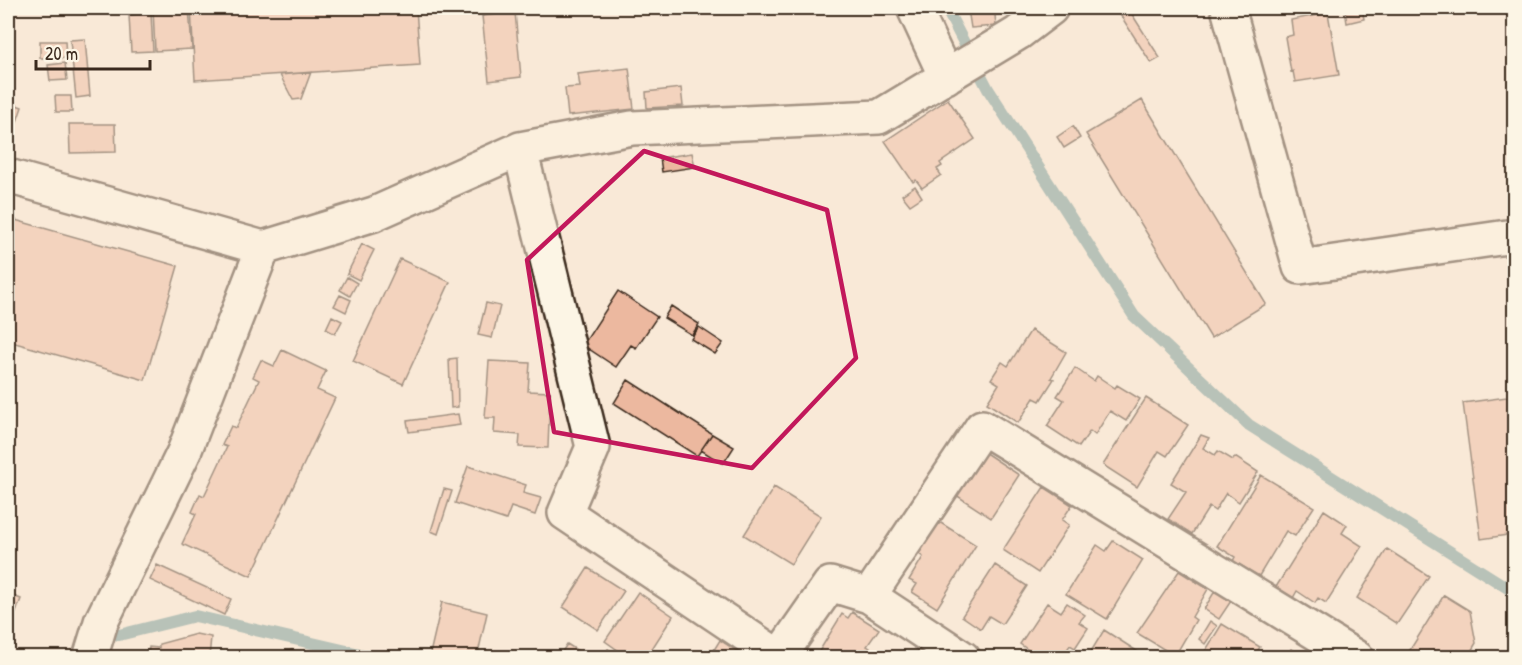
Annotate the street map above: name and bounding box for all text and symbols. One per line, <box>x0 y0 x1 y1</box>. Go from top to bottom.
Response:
scale bar <box>36 33 150 71</box>
text: 20 m <box>45 41 78 66</box>

